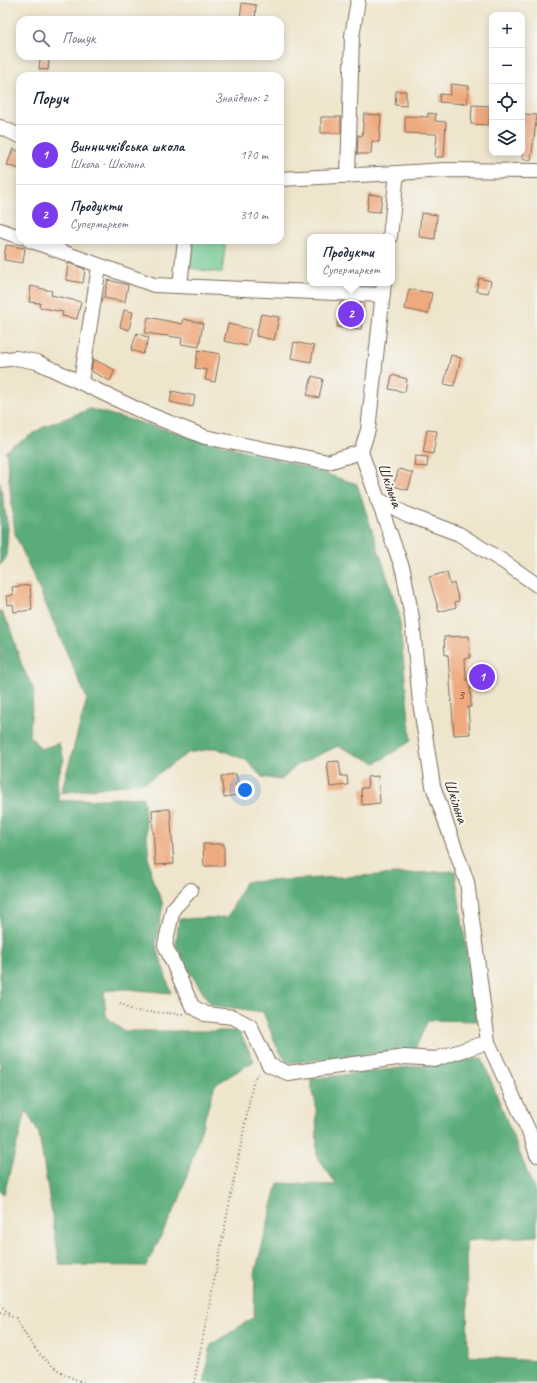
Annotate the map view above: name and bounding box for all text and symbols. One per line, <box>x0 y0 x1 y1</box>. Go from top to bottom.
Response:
map controls <box>489 12 525 156</box>
button: + <box>489 12 525 48</box>
search box <box>16 16 284 60</box>
icon: search <box>30 27 52 49</box>
text: Пошук <box>62 29 95 48</box>
button: − <box>489 48 525 84</box>
button: locate <box>489 84 525 120</box>
text: Поруч <box>32 88 68 109</box>
text: Знайдено: 2 <box>214 90 268 106</box>
button: layers <box>489 120 525 156</box>
text: Винничківська школа <box>70 137 184 156</box>
text: 1 <box>42 147 48 163</box>
text: 170 m <box>240 147 268 163</box>
text: Школа · Шкільна <box>70 156 144 172</box>
text: Продукти <box>70 197 122 216</box>
text: 2 <box>42 207 48 223</box>
text: 310 m <box>240 207 268 223</box>
text: Супермаркет <box>70 216 128 232</box>
popup <box>307 234 395 286</box>
text: Продукти <box>322 243 374 262</box>
text: Супермаркет <box>322 262 380 278</box>
pin: 2 <box>338 299 364 329</box>
street label: Шкільна <box>373 461 407 511</box>
pin: 1 <box>469 662 495 692</box>
house number: 3 <box>458 686 466 703</box>
street label: Шкільна <box>440 777 473 827</box>
your location <box>235 780 255 800</box>

